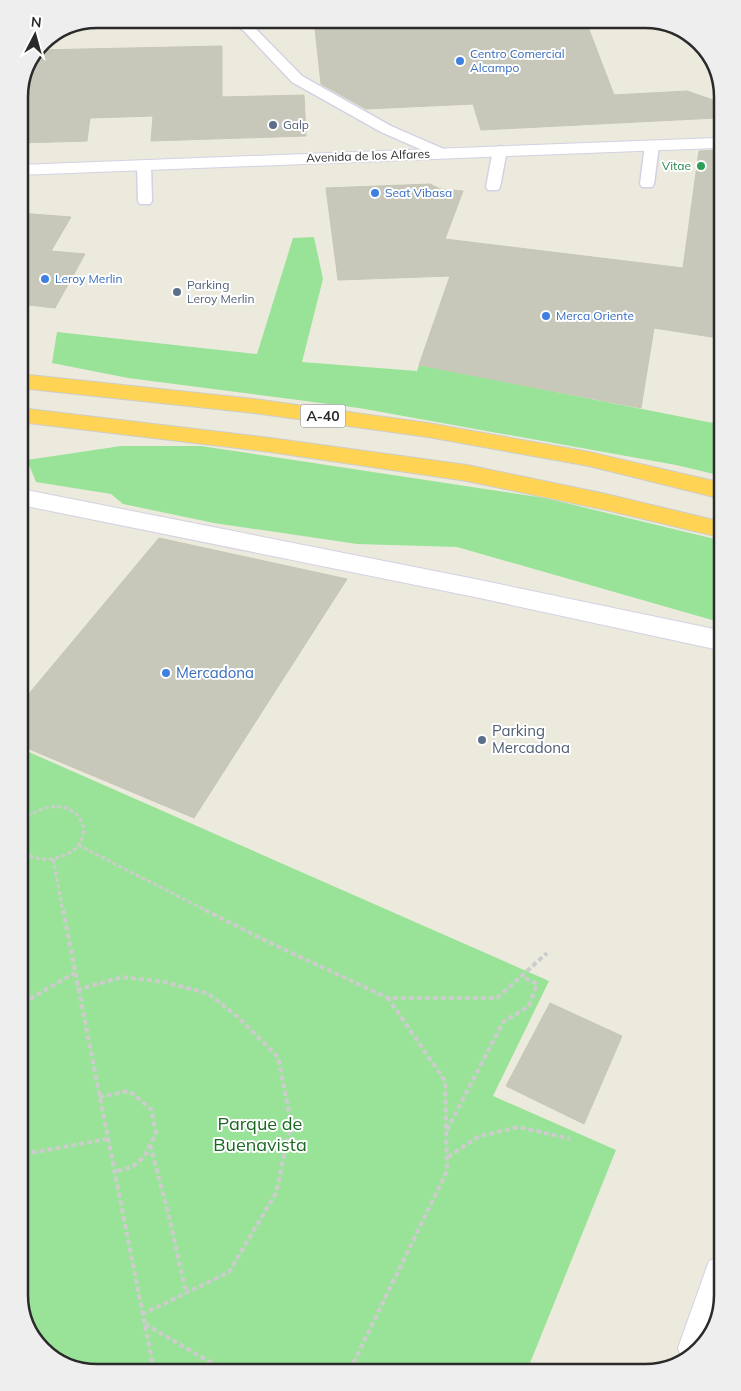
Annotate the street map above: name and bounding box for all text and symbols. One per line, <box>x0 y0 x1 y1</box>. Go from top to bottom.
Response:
north arrow <box>10 10 60 60</box>
text: N <box>30 13 43 32</box>
place label: Centro Comercial Alcampo <box>470 46 565 75</box>
marker: Centro Comercial Alcampo <box>454 55 466 67</box>
place label: Galp <box>283 117 309 132</box>
marker: Galp <box>267 119 279 131</box>
street label: Avenida de los Alfares <box>306 146 430 165</box>
place label: Vitae <box>662 158 691 173</box>
marker: Vitae <box>695 160 707 172</box>
place label: Seat Vibasa <box>385 185 452 200</box>
marker: Seat Vibasa <box>369 187 381 199</box>
place label: Leroy Merlin <box>55 271 122 286</box>
marker: Leroy Merlin <box>39 273 51 285</box>
place label: Parking Leroy Merlin <box>187 277 254 306</box>
marker: Parking Leroy Merlin <box>171 286 183 298</box>
place label: Merca Oriente <box>556 308 634 323</box>
marker: Merca Oriente <box>540 310 552 322</box>
road number: A-40 <box>300 404 346 428</box>
place label: Mercadona <box>176 663 254 682</box>
marker: Mercadona <box>160 667 172 679</box>
place label: Parking Mercadona <box>492 721 570 757</box>
marker: Parking Mercadona <box>476 734 488 746</box>
park label: Parque de Buenavista <box>213 1112 307 1156</box>

